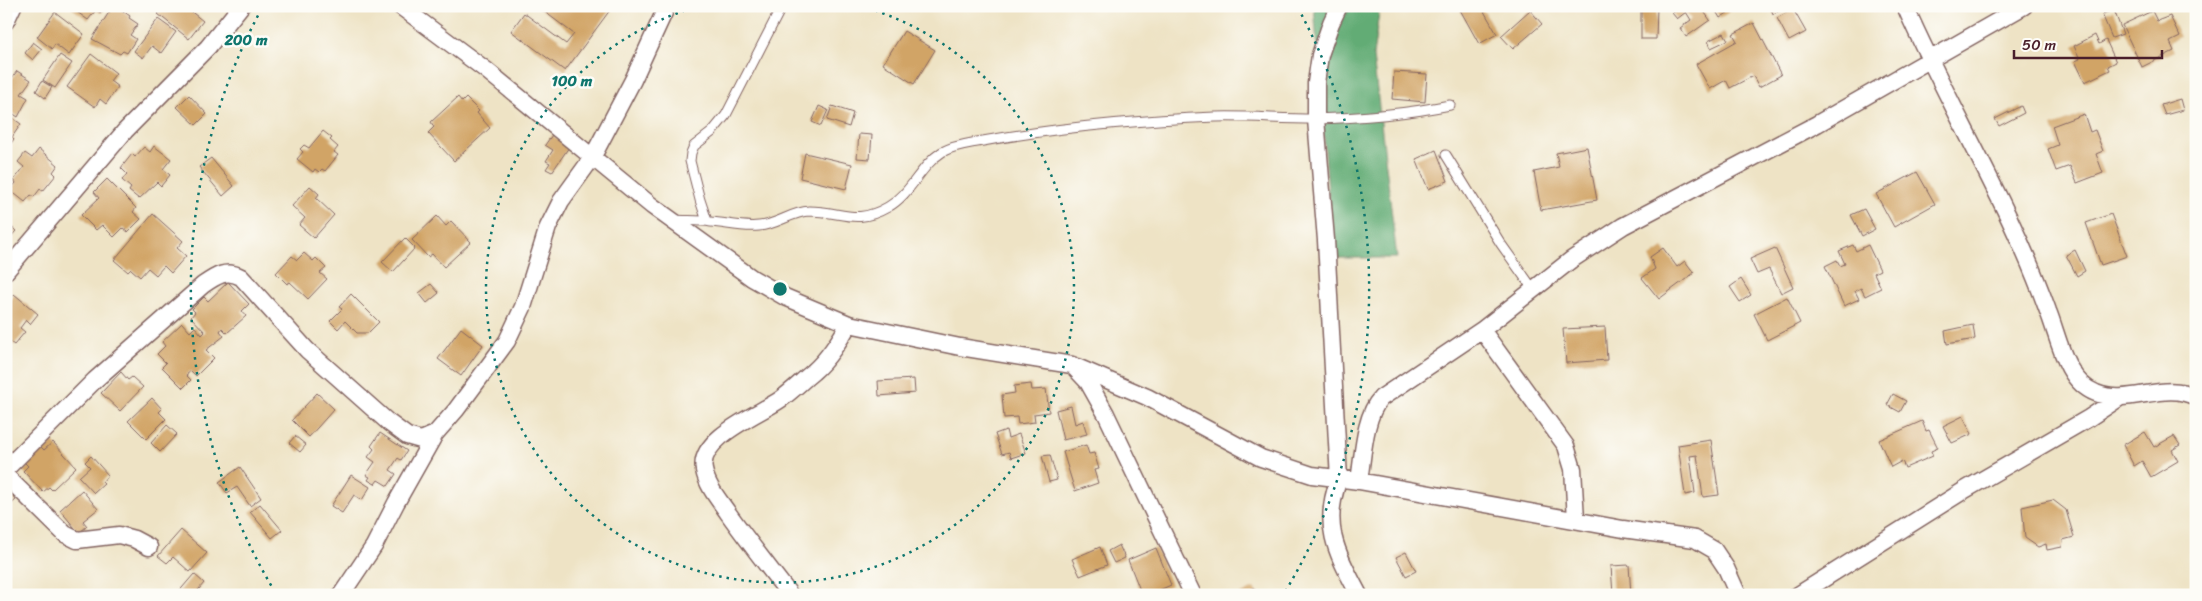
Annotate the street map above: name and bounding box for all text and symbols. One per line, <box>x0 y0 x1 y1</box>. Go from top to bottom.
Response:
text: 200 m <box>223 27 268 53</box>
scale bar <box>2014 28 2162 60</box>
text: 50 m <box>2022 32 2057 58</box>
text: 100 m <box>552 68 593 94</box>
centre of rings <box>771 280 789 298</box>

